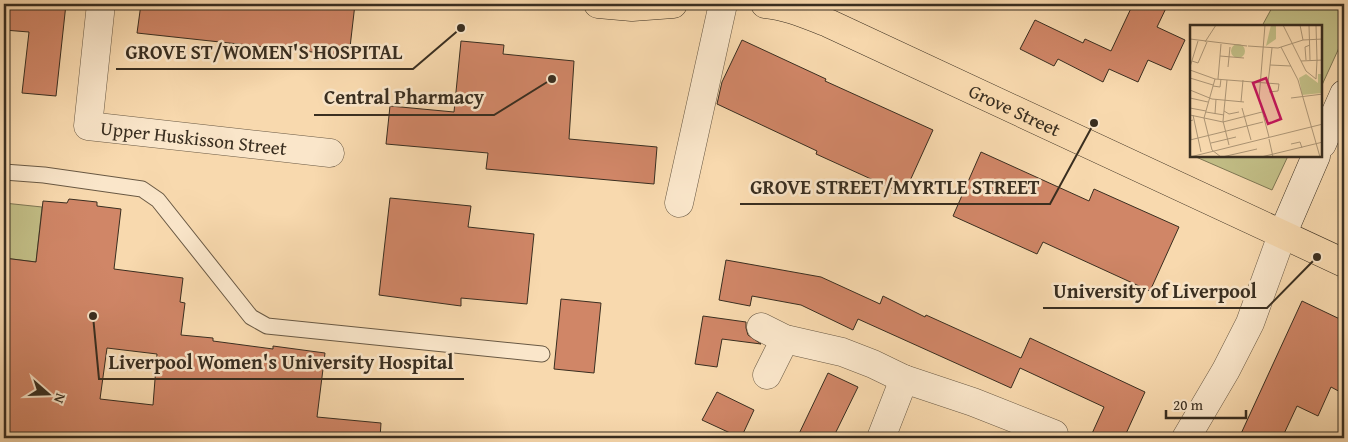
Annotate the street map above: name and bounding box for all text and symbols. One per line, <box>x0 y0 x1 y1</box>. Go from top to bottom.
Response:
inset map <box>1190 25 1323 158</box>
callout: GROVE ST/WOMEN'S HOSPITAL <box>116 34 413 69</box>
text: GROVE ST/WOMEN'S HOSPITAL <box>126 37 403 66</box>
street label: Grove Street <box>964 76 1066 143</box>
callout: Central Pharmacy <box>314 80 494 115</box>
text: Central Pharmacy <box>324 82 485 111</box>
street label: Upper Huskisson Street <box>99 113 289 162</box>
callout: GROVE STREET/MYRTLE STREET <box>740 169 1050 204</box>
text: GROVE STREET/MYRTLE STREET <box>750 172 1040 201</box>
callout: University of Liverpool <box>1043 273 1267 308</box>
text: University of Liverpool <box>1053 276 1257 305</box>
callout: Liverpool Women's University Hospital <box>99 344 464 379</box>
text: Liverpool Women's University Hospital <box>109 347 453 376</box>
north arrow <box>22 370 72 420</box>
scale bar <box>1166 387 1246 419</box>
text: N <box>49 391 71 407</box>
text: 20 m <box>1173 394 1204 415</box>

